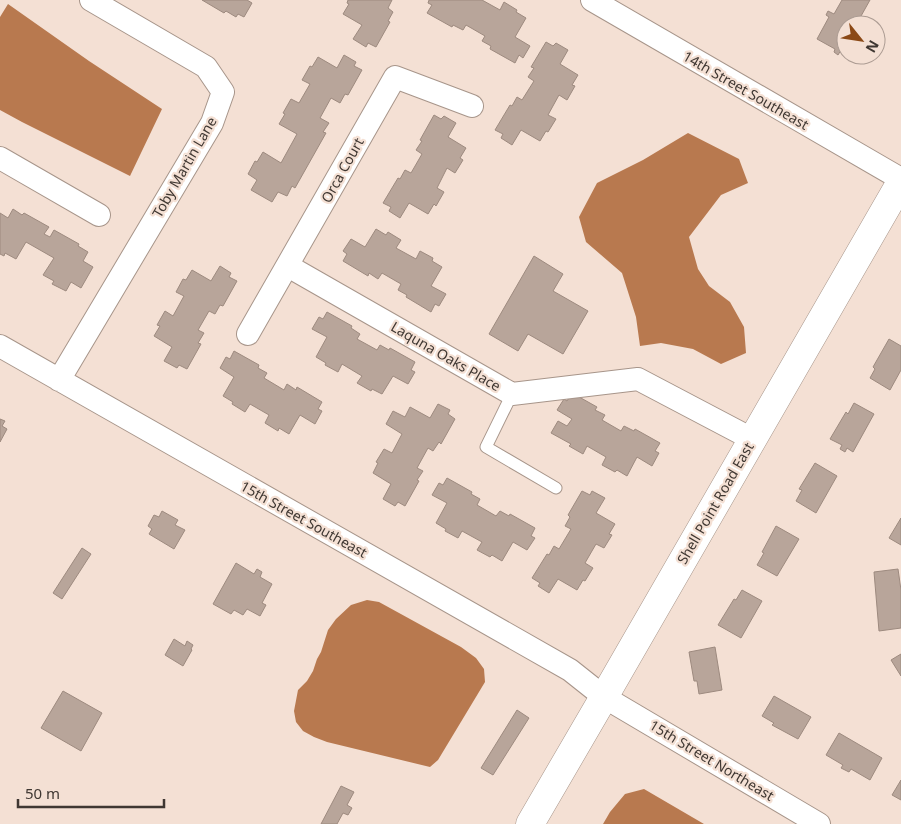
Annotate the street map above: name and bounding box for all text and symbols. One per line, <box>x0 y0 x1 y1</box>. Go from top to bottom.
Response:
north arrow <box>836 15 886 65</box>
text: N <box>862 37 884 56</box>
street label: 14th Street Southeast <box>680 46 812 134</box>
street label: Toby Martin Lane <box>147 113 221 221</box>
street label: Orca Court <box>316 134 368 206</box>
street label: Laquna Oaks Place <box>388 317 504 395</box>
street label: Shell Point Road East <box>672 439 758 567</box>
street label: 15th Street Southeast <box>237 476 371 562</box>
street label: 15th Street Northeast <box>646 715 778 805</box>
scale bar <box>18 776 164 808</box>
text: 50 m <box>25 783 60 803</box>

